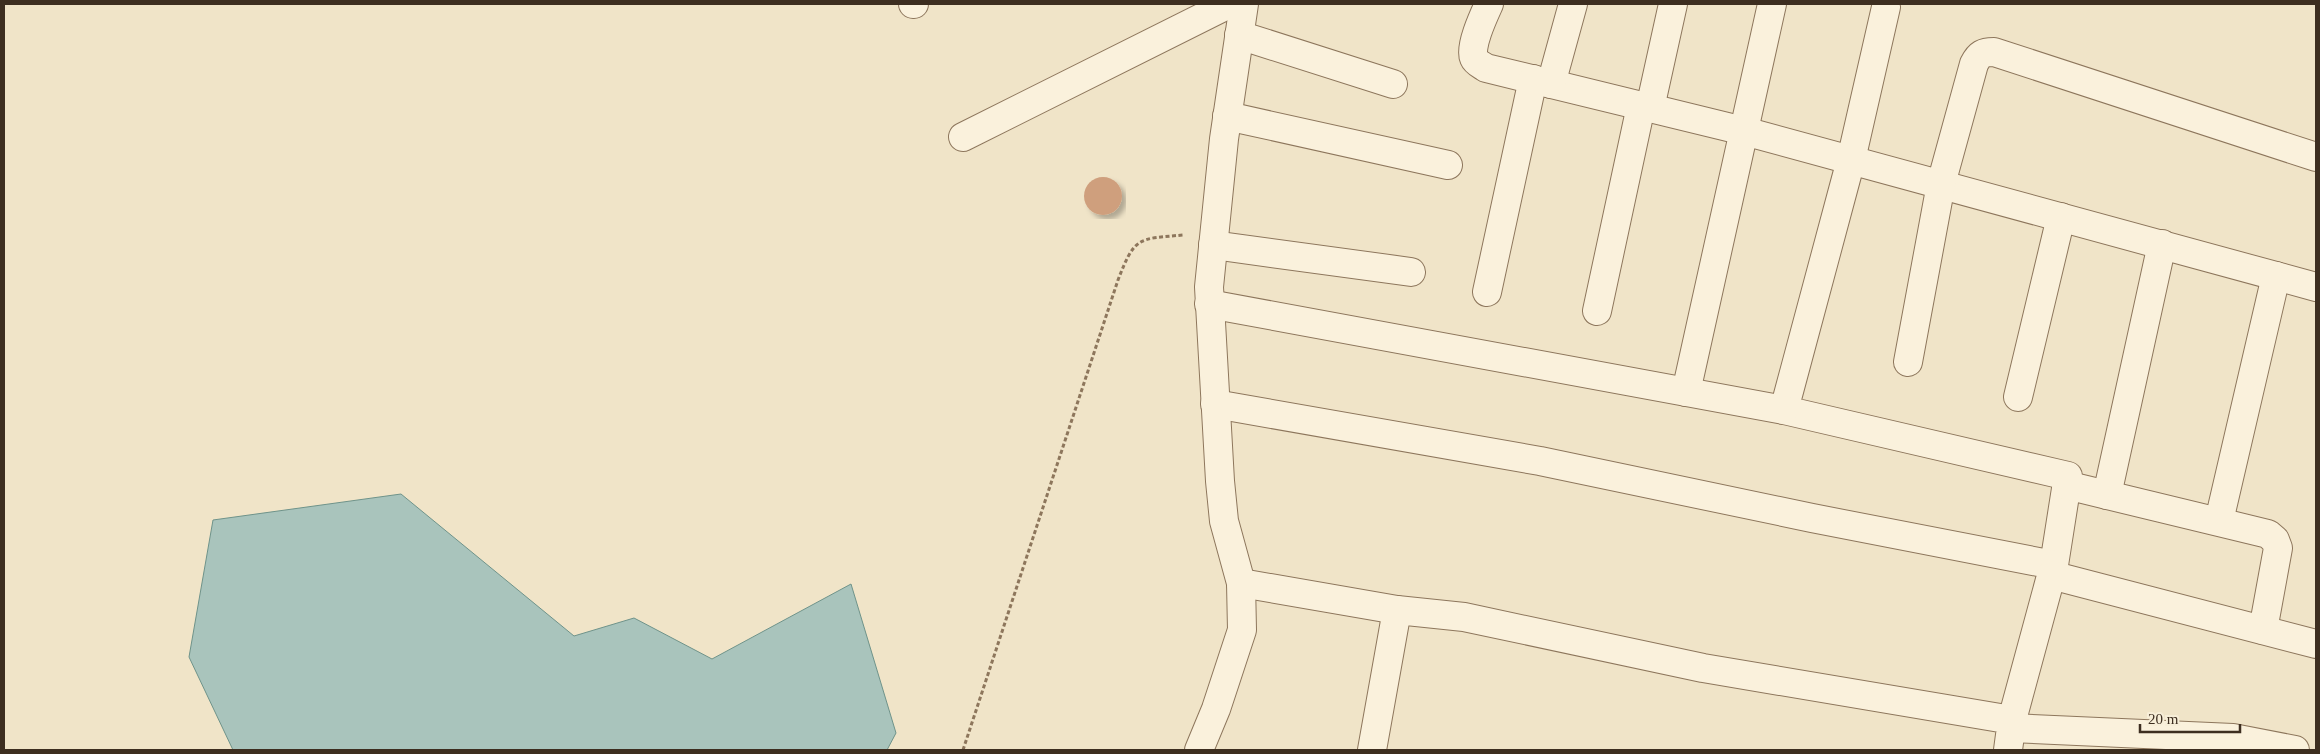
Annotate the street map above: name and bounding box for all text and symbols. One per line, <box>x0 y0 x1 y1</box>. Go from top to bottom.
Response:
scale bar <box>2140 702 2240 734</box>
text: 20 m <box>2148 711 2179 727</box>

